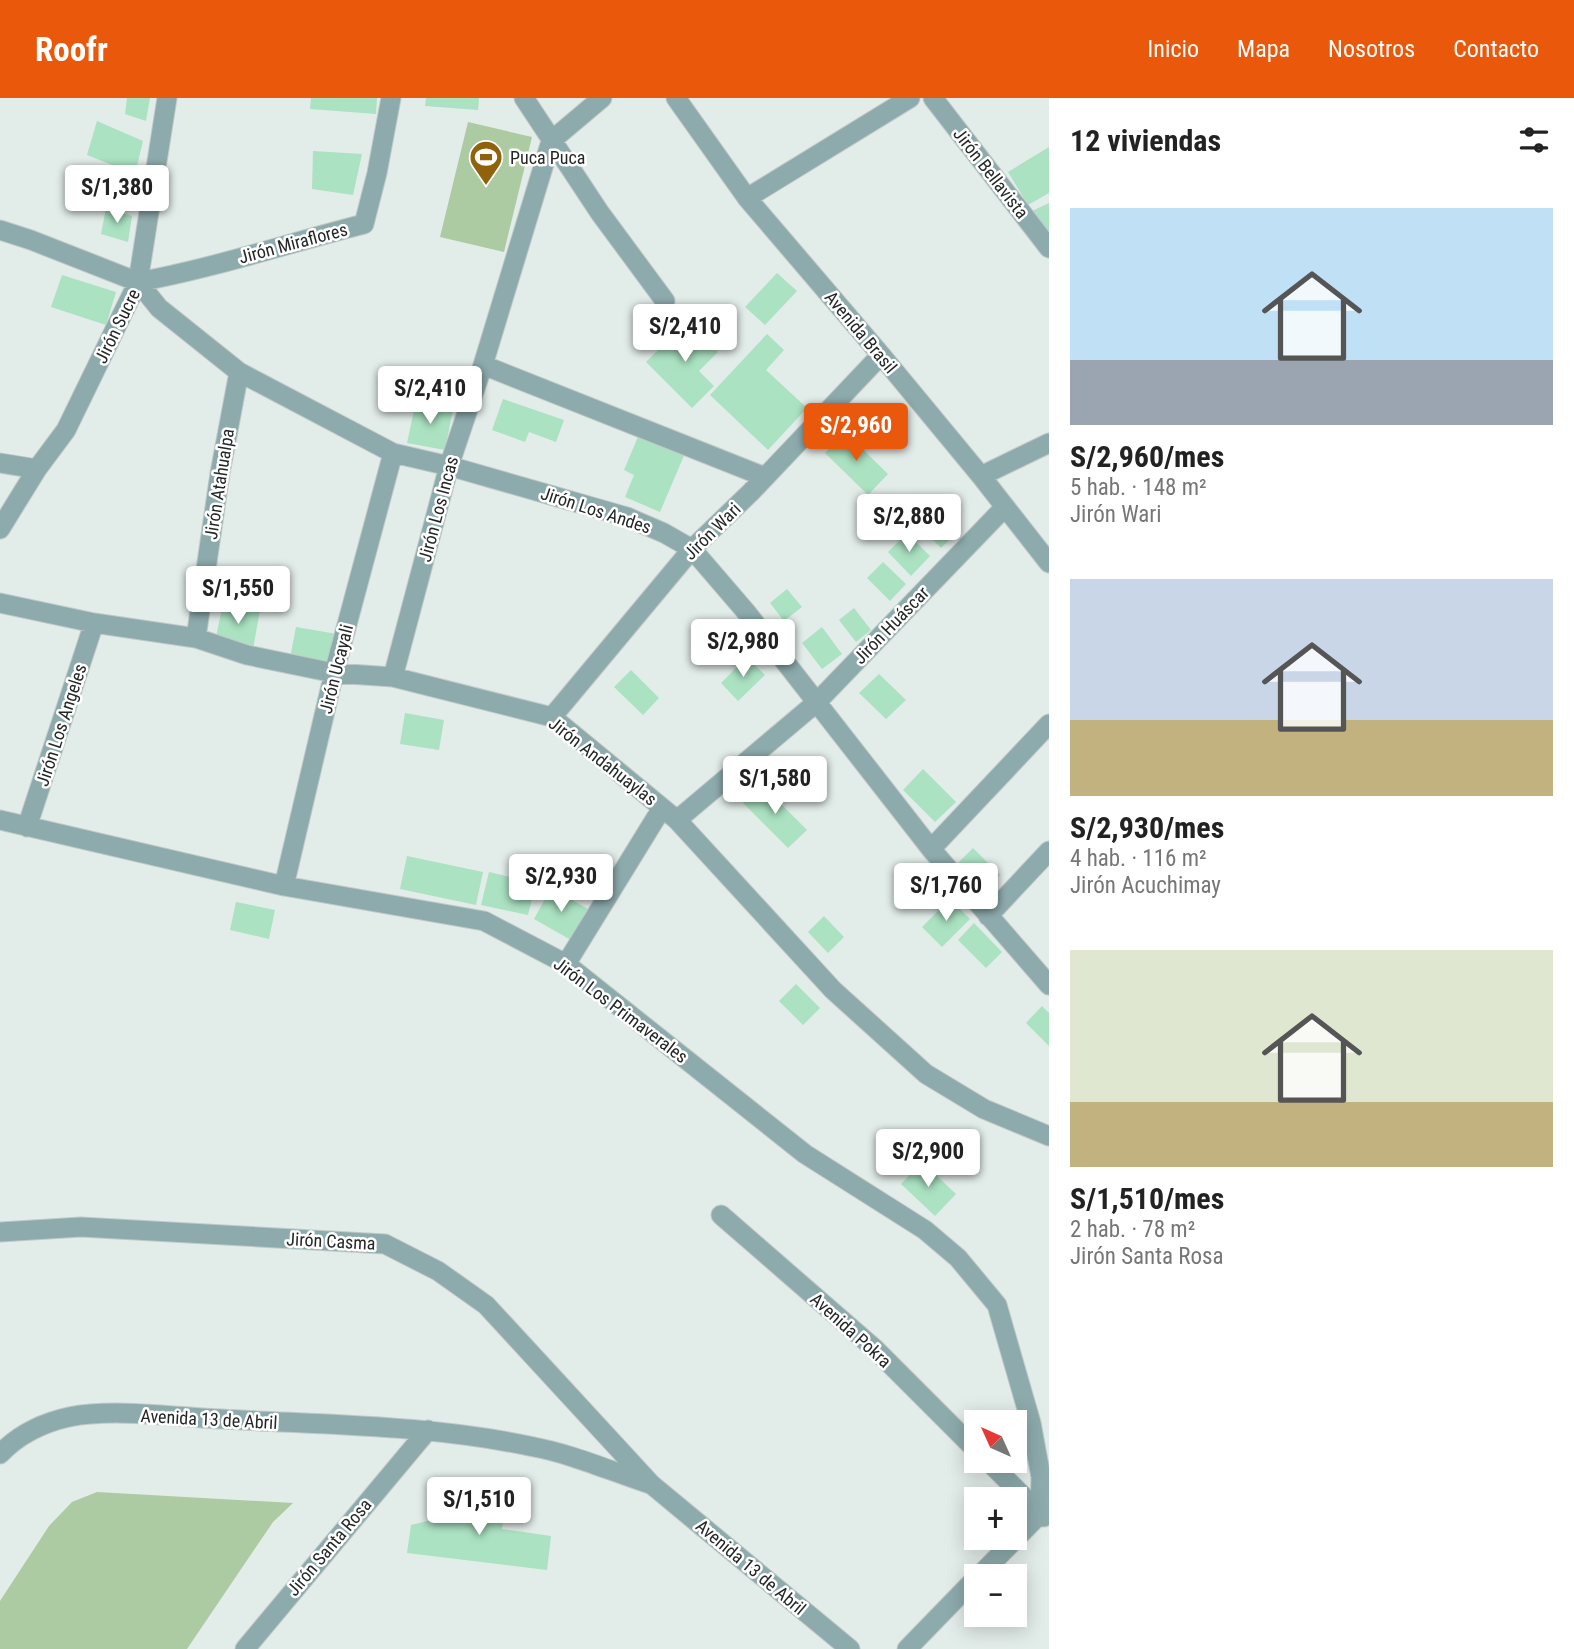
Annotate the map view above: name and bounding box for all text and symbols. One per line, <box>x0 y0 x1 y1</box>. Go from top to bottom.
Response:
text: Roofr <box>35 30 108 69</box>
text: Inicio <box>1147 35 1199 63</box>
text: Mapa <box>1237 35 1290 63</box>
text: Nosotros <box>1328 35 1415 63</box>
text: Contacto <box>1453 35 1539 63</box>
icon: filters <box>1515 121 1553 159</box>
text: 12 viviendas <box>1070 123 1221 158</box>
street label: Jirón Bellavista <box>949 124 1033 222</box>
sports icon: Puca Puca <box>467 138 505 187</box>
place label: Puca Puca <box>510 147 585 168</box>
pin: S/1,380 <box>52 166 182 225</box>
text: S/1,380 <box>81 174 153 201</box>
street label: Jirón Miraflores <box>236 218 350 268</box>
icon: home <box>1249 253 1375 379</box>
street label: Jirón Sucre <box>90 285 144 367</box>
street label: Avenida Brasil <box>821 287 901 377</box>
pin: S/2,410 <box>620 304 750 364</box>
text: S/2,410 <box>649 313 721 340</box>
pin: S/2,410 <box>365 366 495 426</box>
text: S/2,410 <box>394 375 466 402</box>
pin: S/2,960 <box>791 404 921 463</box>
text: S/2,960 <box>820 412 892 439</box>
street label: Jirón Atahualpa <box>200 427 238 541</box>
text: S/2,960/mes <box>1070 439 1224 474</box>
street label: Jirón Los Incas <box>414 454 462 564</box>
text: 5 hab. · 148 m² <box>1070 474 1207 501</box>
street label: Jirón Los Andes <box>538 482 654 538</box>
pin: S/2,880 <box>844 494 974 554</box>
street label: Jirón Wari <box>679 498 745 564</box>
text: Jirón Wari <box>1070 501 1162 528</box>
text: S/2,880 <box>873 503 945 530</box>
pin: S/1,550 <box>173 566 303 626</box>
text: S/1,550 <box>202 575 274 602</box>
street label: Jirón Huáscar <box>849 582 933 668</box>
pin: S/2,980 <box>678 620 808 679</box>
street label: Jirón Ucayali <box>315 622 357 716</box>
icon: home <box>1249 624 1375 750</box>
text: S/2,980 <box>707 628 779 655</box>
street label: Jirón Los Angeles <box>31 661 91 789</box>
street label: Jirón Andahuaylas <box>545 712 661 810</box>
pin: S/1,580 <box>710 756 840 816</box>
text: S/1,580 <box>739 765 811 792</box>
text: S/2,930/mes <box>1070 810 1224 845</box>
text: 4 hab. · 116 m² <box>1070 845 1207 872</box>
pin: S/2,930 <box>496 854 626 914</box>
text: S/2,930 <box>525 863 597 890</box>
pin: S/1,760 <box>881 864 1011 923</box>
text: S/1,760 <box>910 872 982 899</box>
text: Jirón Acuchimay <box>1070 872 1221 899</box>
street label: Jirón Los Primaverales <box>550 953 692 1067</box>
icon: home <box>1249 995 1375 1121</box>
pin: S/2,900 <box>863 1130 993 1189</box>
text: S/2,900 <box>892 1138 964 1165</box>
text: S/1,510/mes <box>1070 1181 1224 1216</box>
text: 2 hab. · 78 m² <box>1070 1216 1195 1243</box>
street label: Jirón Casma <box>286 1228 376 1254</box>
text: Jirón Santa Rosa <box>1070 1243 1224 1270</box>
street label: Avenida Pokra <box>806 1288 896 1372</box>
street label: Avenida 13 de Abril <box>140 1405 278 1433</box>
north arrow <box>964 1410 1027 1474</box>
map controls <box>964 1410 1027 1627</box>
pin: S/1,510 <box>414 1478 544 1537</box>
text: S/1,510 <box>443 1486 515 1513</box>
button: + <box>964 1487 1027 1550</box>
street label: Jirón Santa Rosa <box>282 1494 376 1600</box>
street label: Avenida 13 de Abril <box>692 1515 810 1619</box>
button: − <box>964 1564 1027 1627</box>

